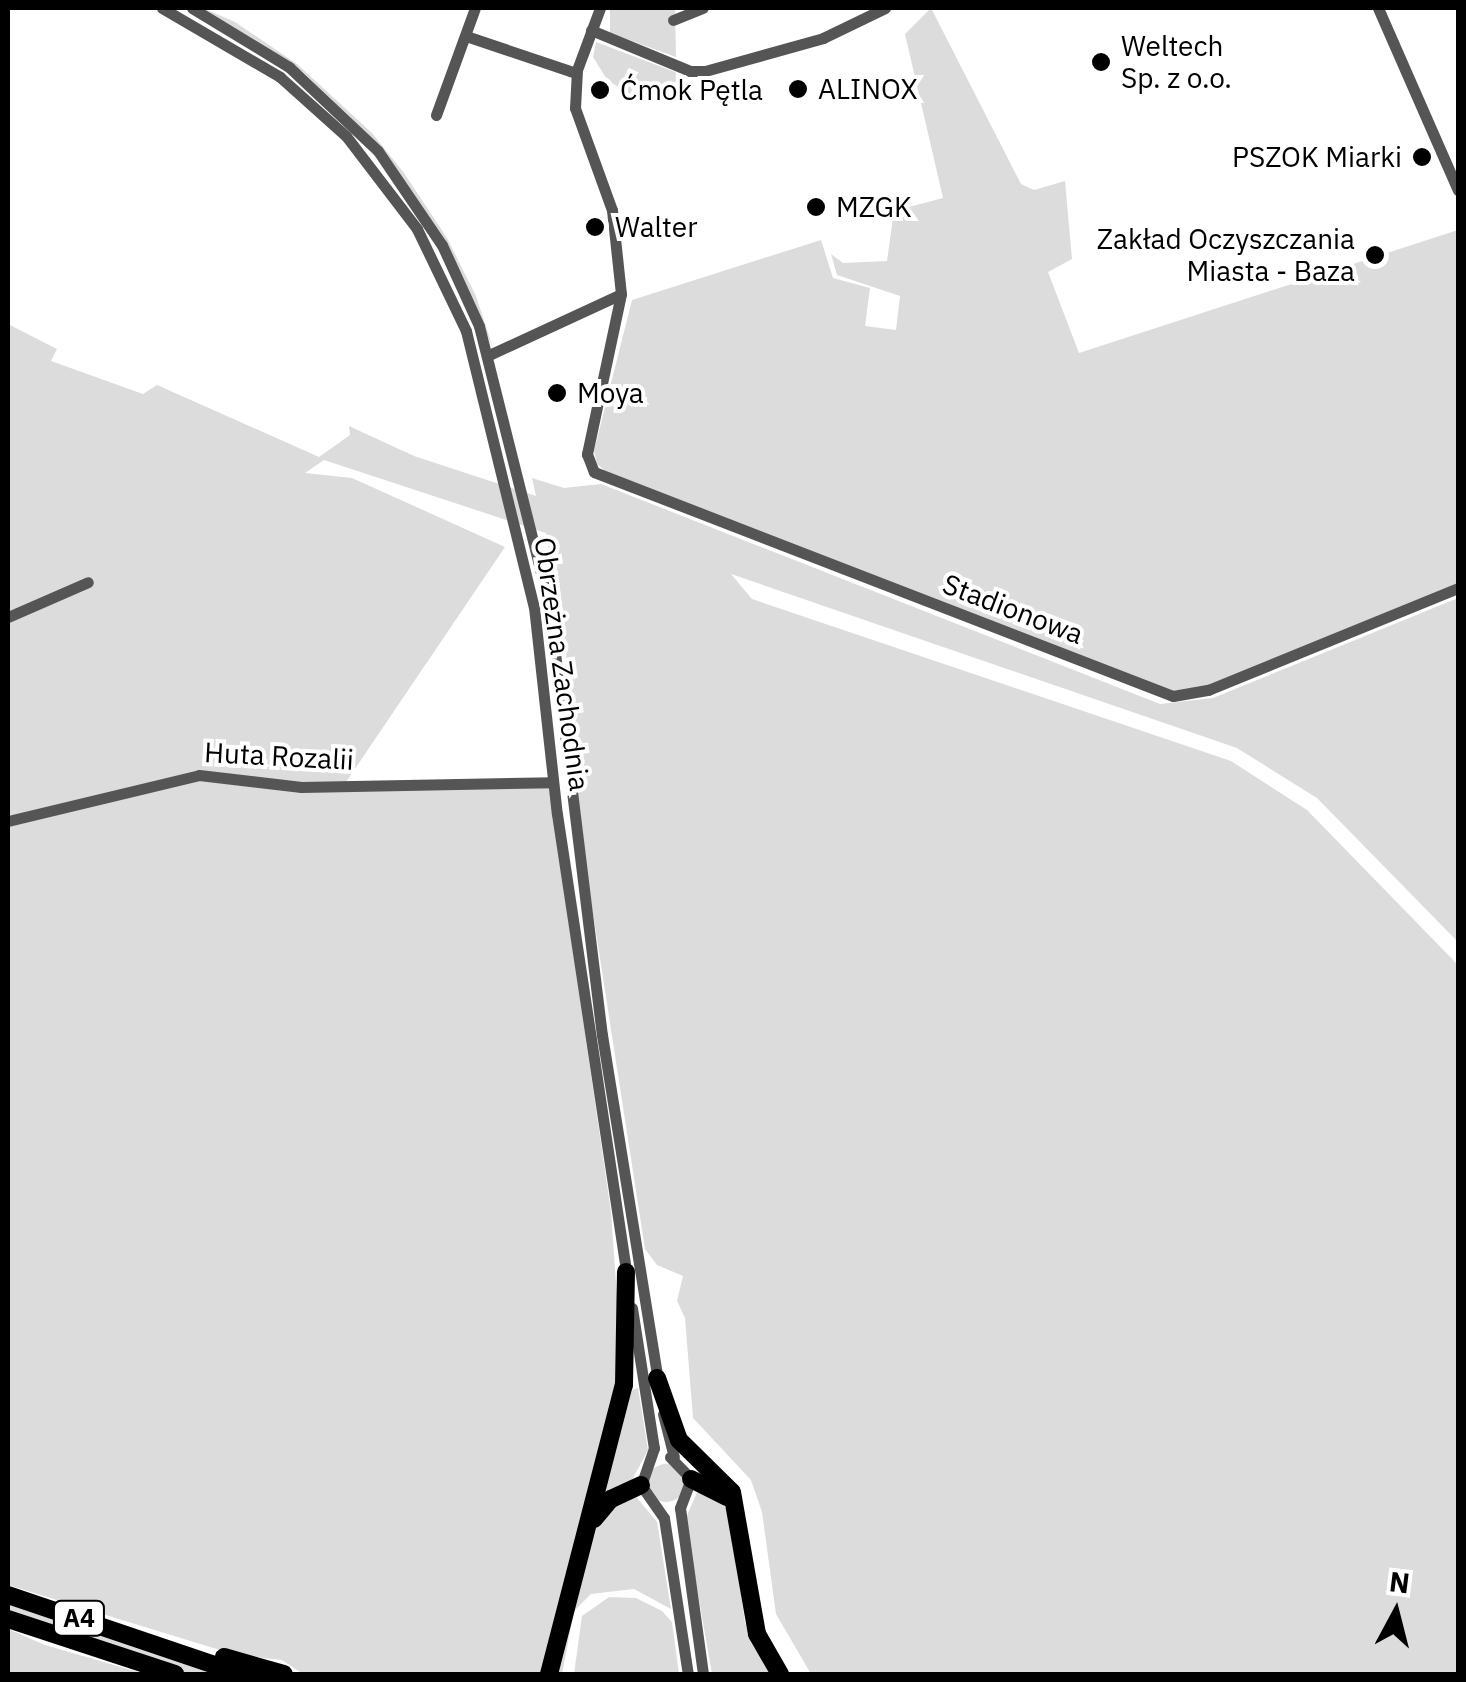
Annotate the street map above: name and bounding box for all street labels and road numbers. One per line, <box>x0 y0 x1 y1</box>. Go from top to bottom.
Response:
street label: Obrzeżna Zachodnia <box>528 535 596 793</box>
street label: Stadionowa <box>938 567 1088 651</box>
street label: Huta Rozalii <box>203 735 355 777</box>
road number: A4 <box>52 1598 106 1638</box>

